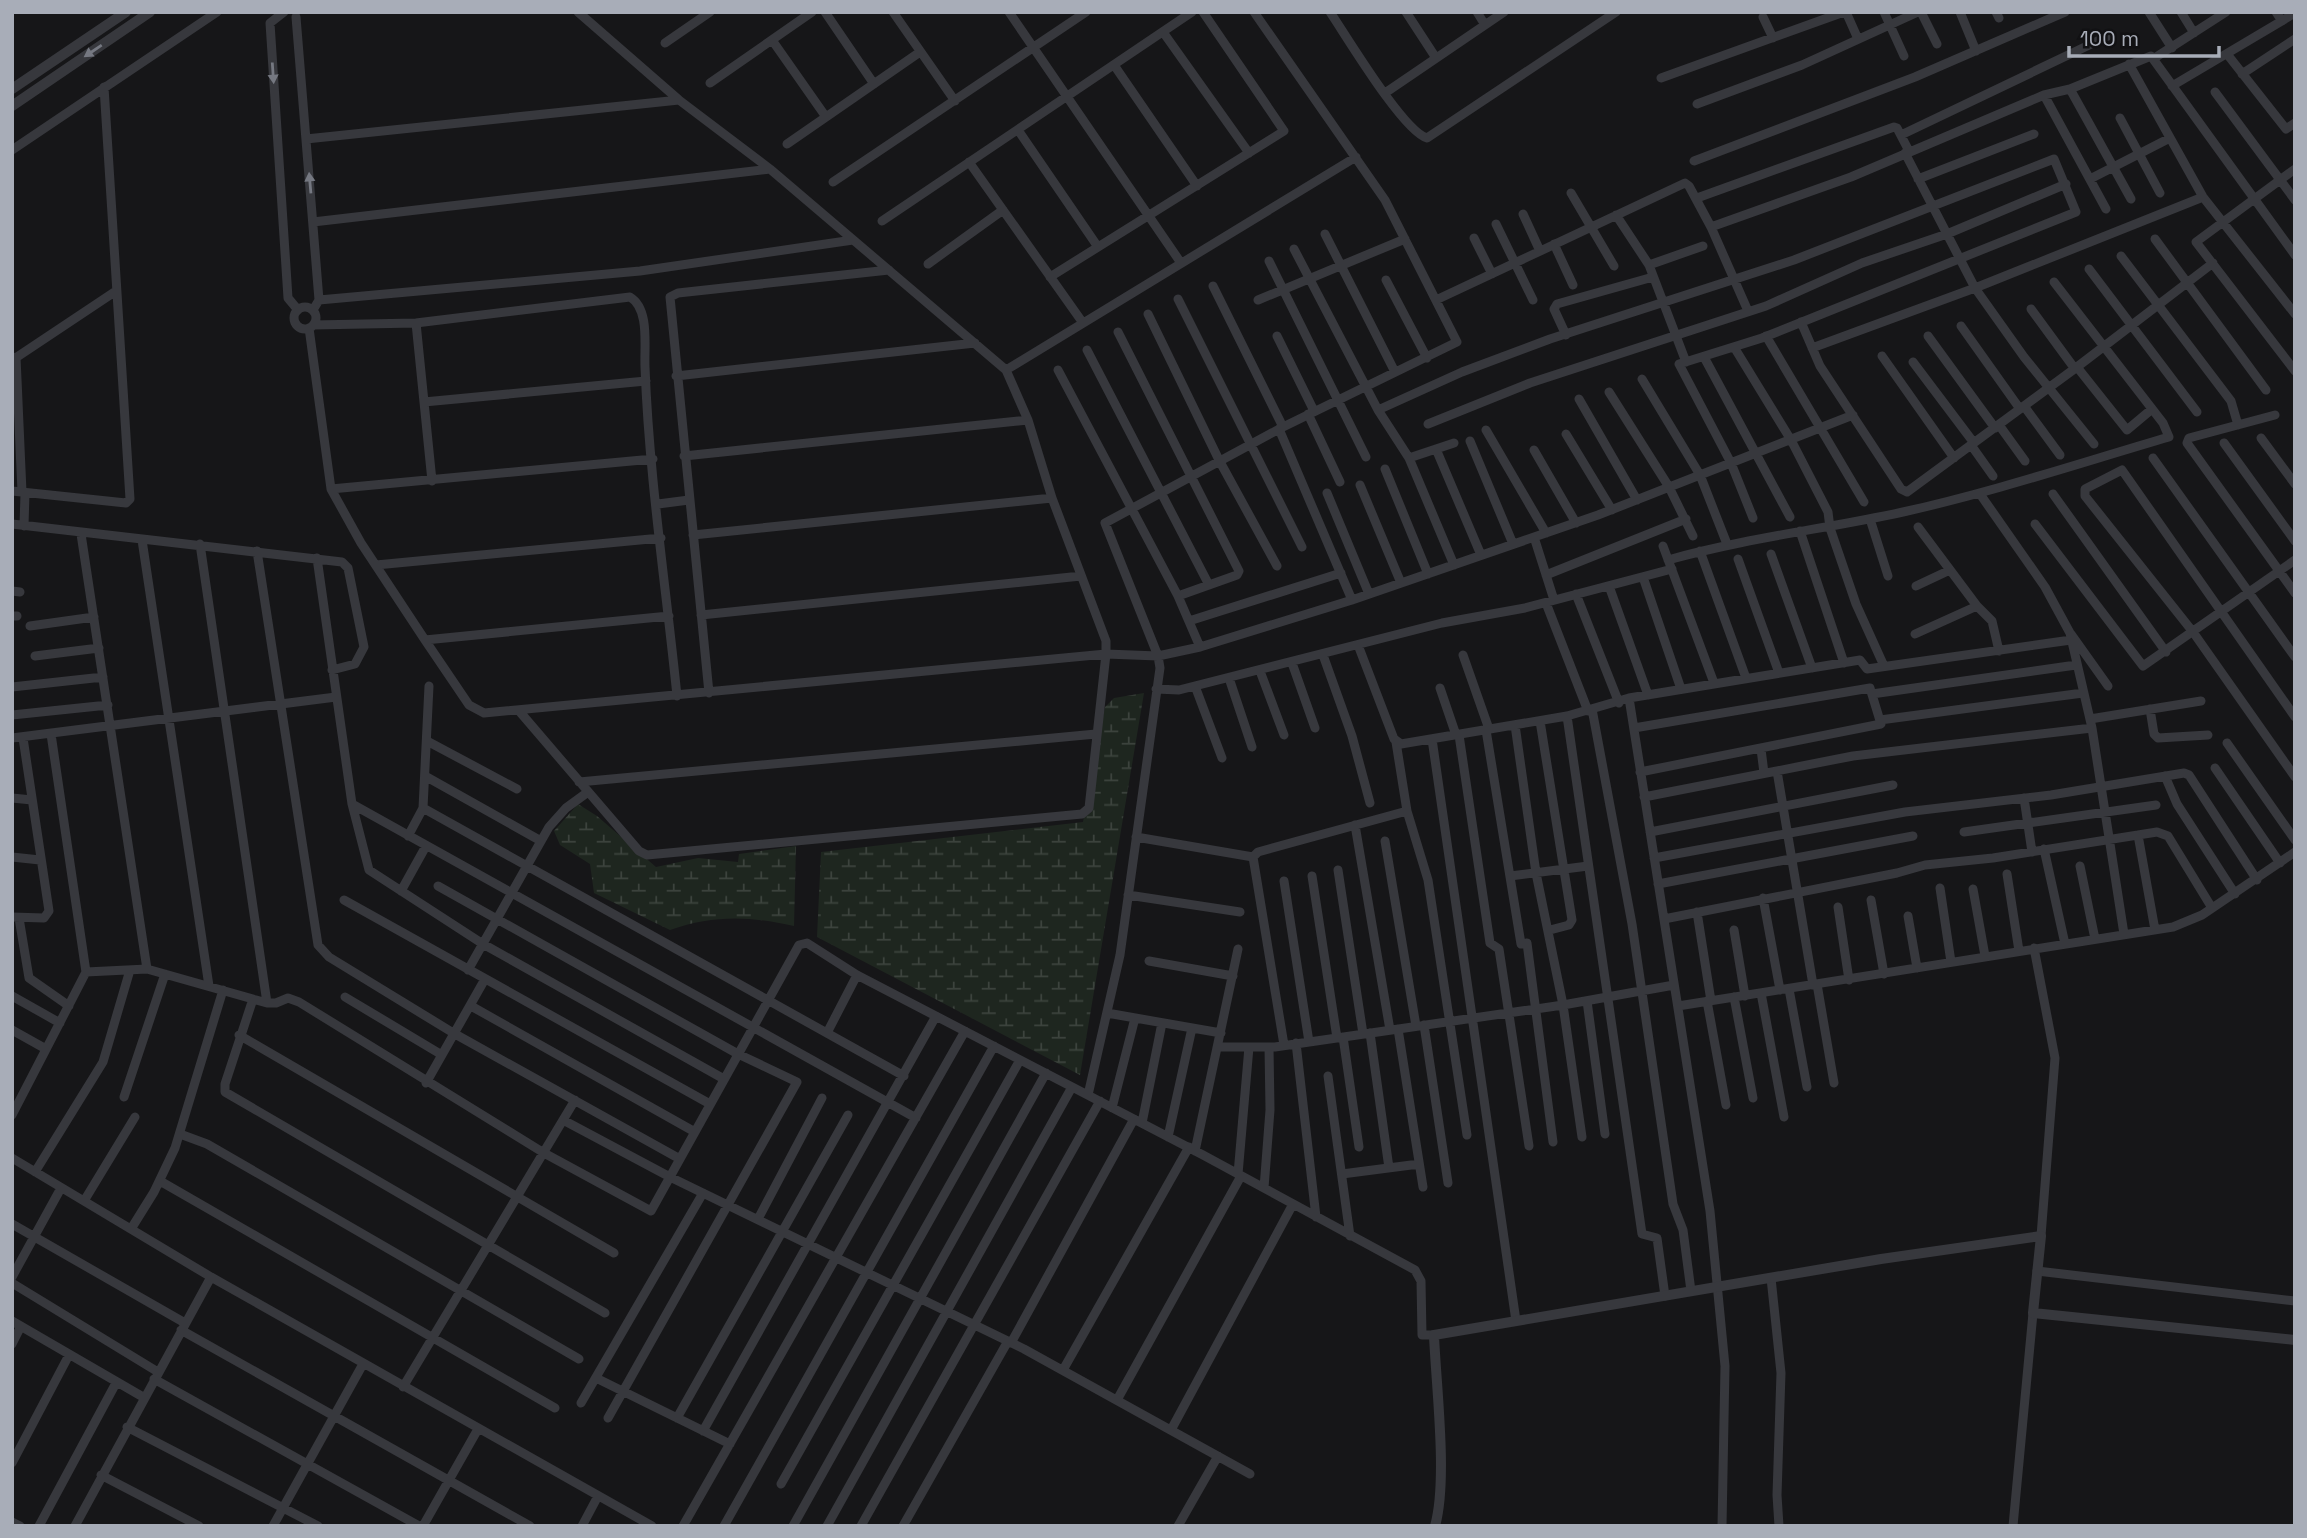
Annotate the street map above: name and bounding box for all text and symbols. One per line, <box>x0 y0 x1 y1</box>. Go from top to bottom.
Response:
scale bar <box>2069 14 2220 58</box>
text: 100 m <box>2080 25 2139 52</box>
one-way arrow <box>84 44 102 58</box>
one-way arrow <box>268 63 279 85</box>
one-way arrow <box>304 172 315 194</box>

